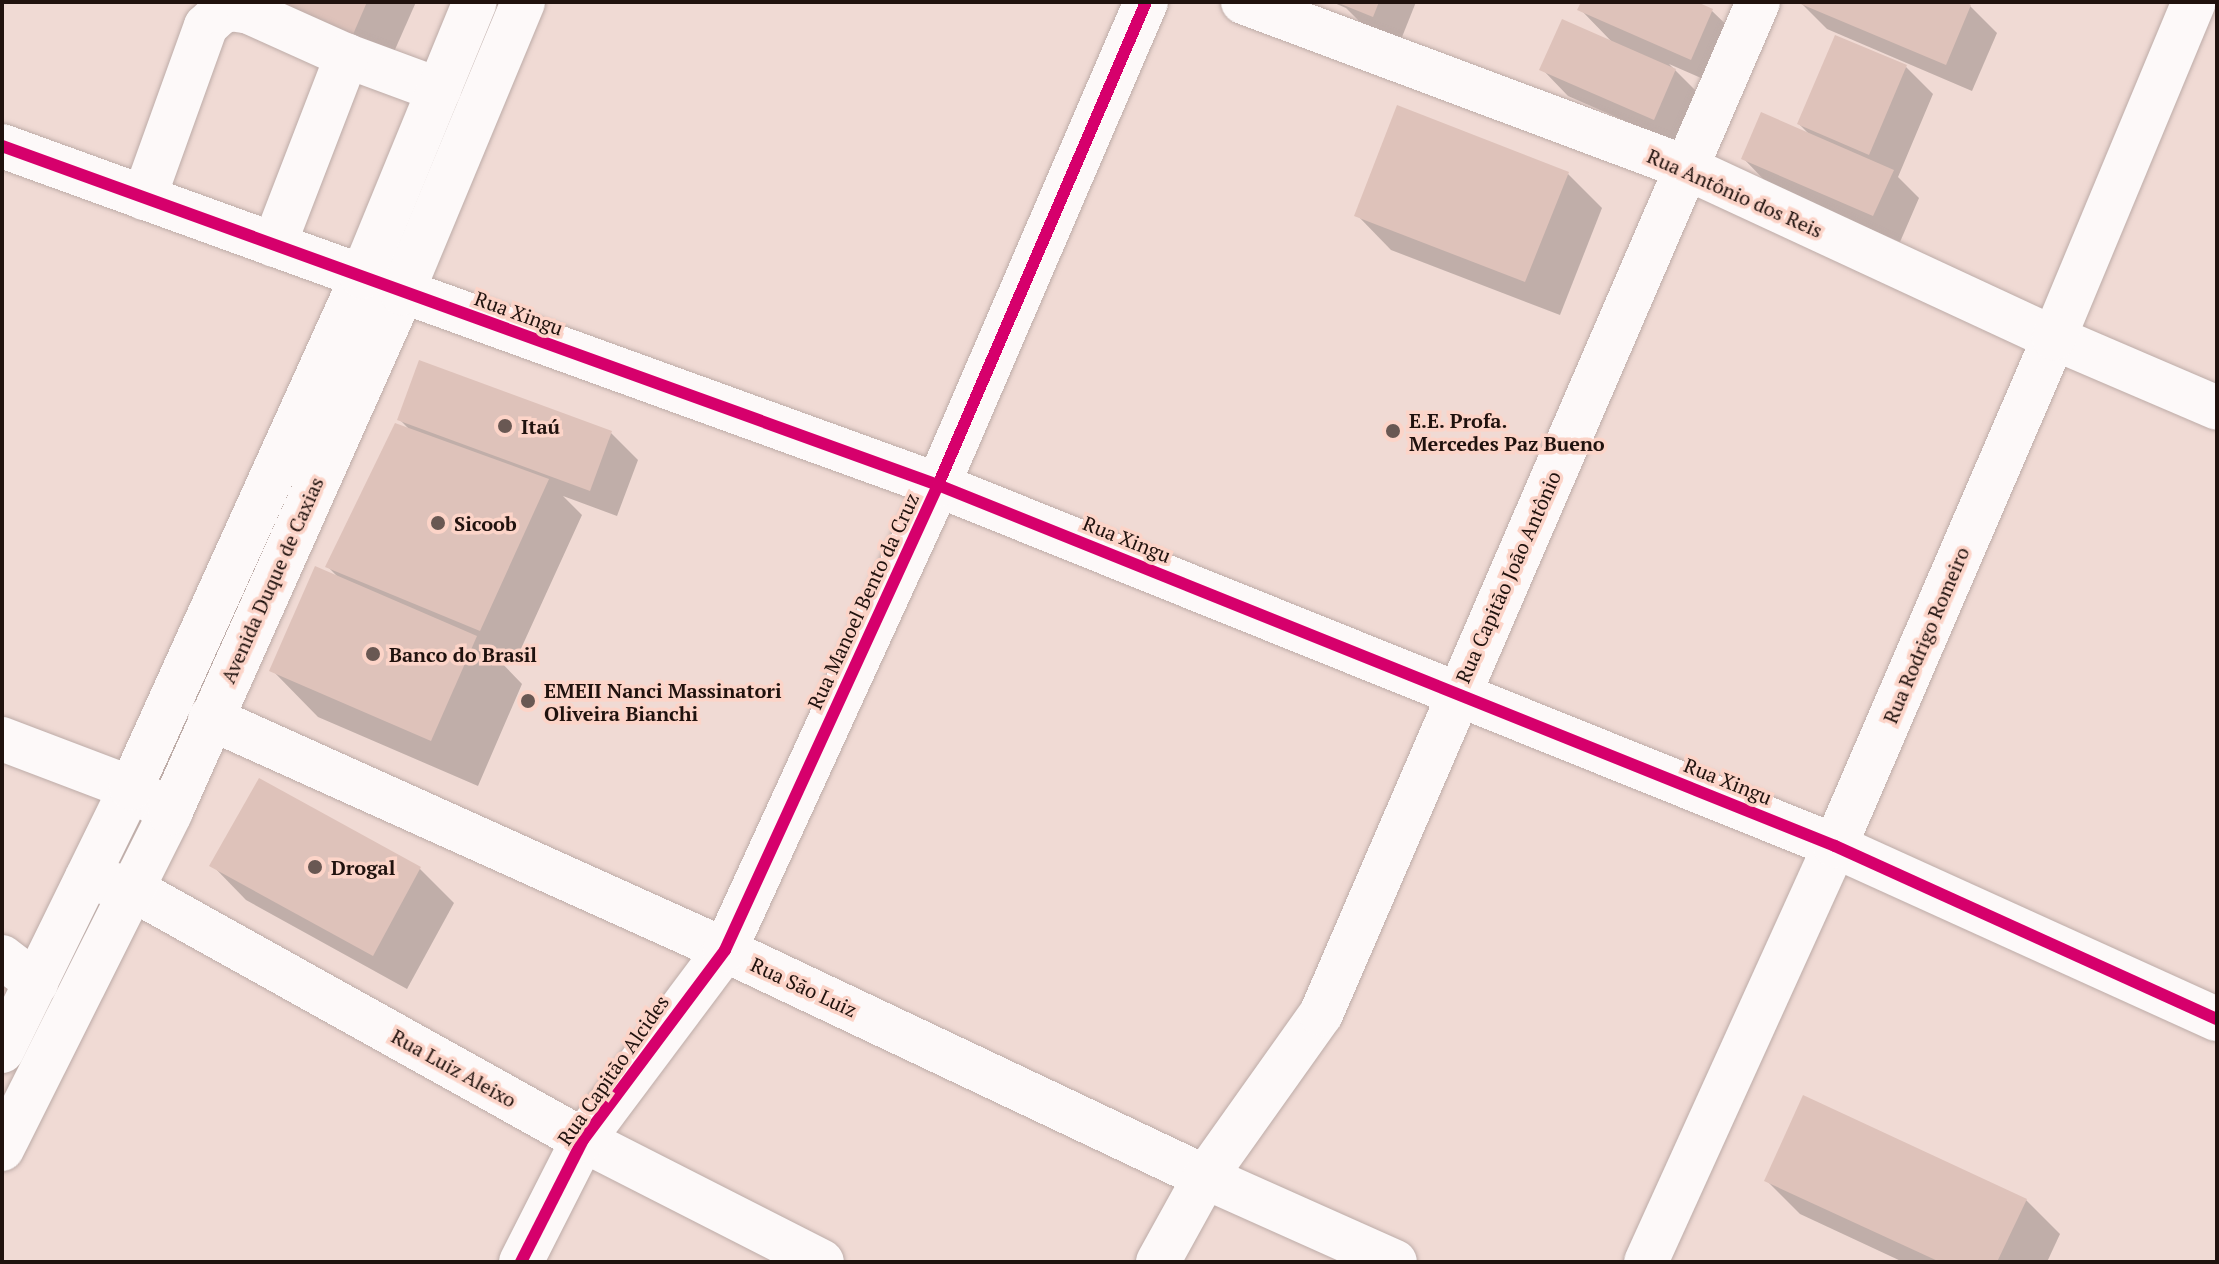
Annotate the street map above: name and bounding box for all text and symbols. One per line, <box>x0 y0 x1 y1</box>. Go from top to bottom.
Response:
street label: Rua Antônio dos Reis <box>1643 143 1827 243</box>
street label: Rua Xingu <box>471 286 567 340</box>
place label: E.E. Profa. Mercedes Paz Bueno <box>1409 408 1605 455</box>
place label: Itaú <box>521 414 560 438</box>
marker: Itaú <box>496 417 514 435</box>
marker: E.E. Profa. Mercedes Paz Bueno <box>1384 422 1402 440</box>
street label: Rua Capitão João Antônio <box>1450 467 1566 687</box>
street label: Avenida Duque de Caxias <box>216 473 328 687</box>
street label: Rua Manoel Bento da Cruz <box>802 489 924 713</box>
place label: Sicoob <box>454 511 517 535</box>
street label: Rua Xingu <box>1080 511 1174 567</box>
marker: Sicoob <box>429 514 447 532</box>
street label: Rua Rodrigo Romeiro <box>1878 543 1974 727</box>
place label: Banco do Brasil <box>389 642 537 666</box>
marker: Banco do Brasil <box>364 645 382 663</box>
place label: EMEII Nanci Massinatori Oliveira Bianchi <box>544 678 782 725</box>
marker: EMEII Nanci Massinatori Oliveira Bianchi <box>519 692 537 710</box>
street label: Rua Xingu <box>1681 753 1775 809</box>
place label: Drogal <box>331 855 395 879</box>
marker: Drogal <box>306 858 324 876</box>
street label: Rua São Luiz <box>747 952 861 1022</box>
street label: Rua Capitão Alcides <box>552 990 674 1150</box>
street label: Rua Luiz Aleixo <box>387 1024 521 1112</box>

